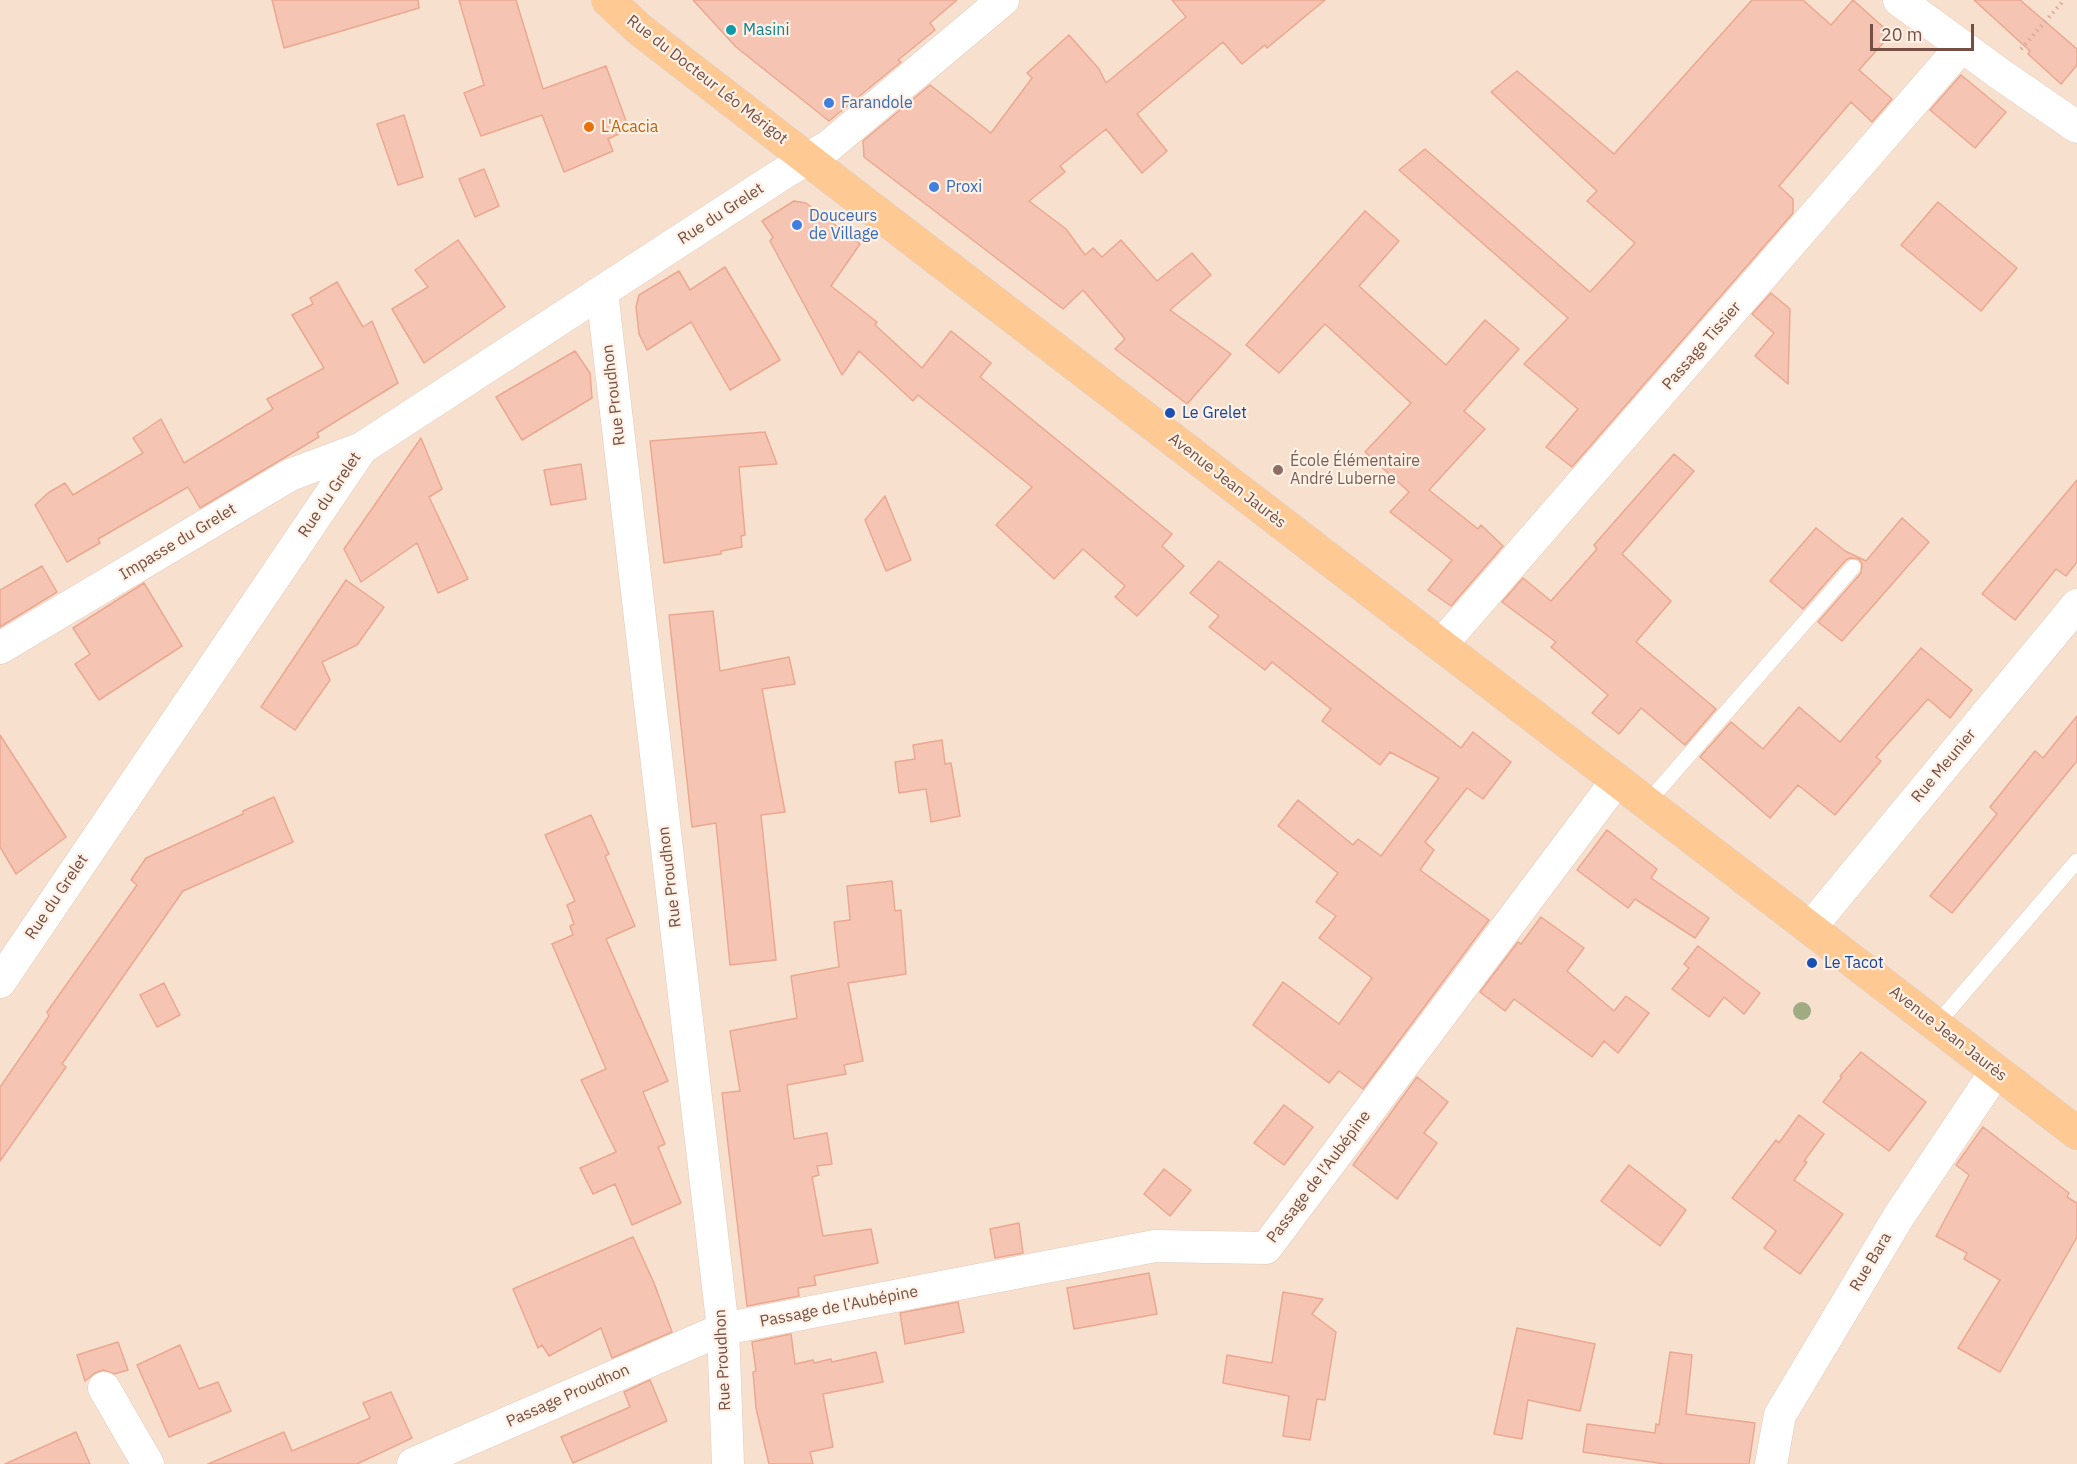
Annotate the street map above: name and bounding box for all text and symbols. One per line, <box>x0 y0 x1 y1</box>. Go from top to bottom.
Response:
street label: Rue du Docteur Léo Mérigot <box>623 11 791 149</box>
scale bar <box>1873 12 1976 50</box>
place label: Masini <box>743 20 789 40</box>
marker: Masini <box>724 23 738 37</box>
text: 20 m <box>1881 23 1923 46</box>
place label: Farandole <box>841 93 913 113</box>
marker: Farandole <box>822 96 836 110</box>
place label: L'Acacia <box>601 117 658 137</box>
marker: L'Acacia <box>582 120 596 134</box>
place label: Proxi <box>946 177 982 197</box>
street label: Rue du Grelet <box>674 179 768 249</box>
marker: Proxi <box>927 180 941 194</box>
place label: Douceurs de Village <box>809 206 879 244</box>
marker: Douceurs de Village <box>790 218 804 232</box>
street label: Passage Tissier <box>1659 298 1745 394</box>
street label: Rue Proudhon <box>598 343 630 447</box>
place label: Le Grelet <box>1182 403 1247 423</box>
marker: Le Grelet <box>1163 406 1177 420</box>
street label: Avenue Jean Jaurès <box>1164 429 1290 533</box>
street label: Rue du Grelet <box>295 449 365 541</box>
place label: École Élémentaire André Luberne <box>1290 451 1420 489</box>
marker: École Élémentaire André Luberne <box>1271 463 1285 477</box>
street label: Impasse du Grelet <box>116 500 240 584</box>
street label: Rue Meunier <box>1908 725 1980 807</box>
street label: Rue Proudhon <box>654 825 686 929</box>
street label: Rue du Grelet <box>22 851 92 943</box>
place label: Le Tacot <box>1824 953 1884 973</box>
marker: Le Tacot <box>1805 956 1819 970</box>
street label: Avenue Jean Jaurès <box>1885 982 2011 1086</box>
street label: Passage de l'Aubépine <box>1263 1107 1375 1247</box>
street label: Rue Bara <box>1846 1229 1896 1295</box>
street label: Passage de l'Aubépine <box>758 1282 920 1332</box>
street label: Rue Proudhon <box>711 1309 735 1411</box>
street label: Passage Proudhon <box>503 1360 633 1432</box>

